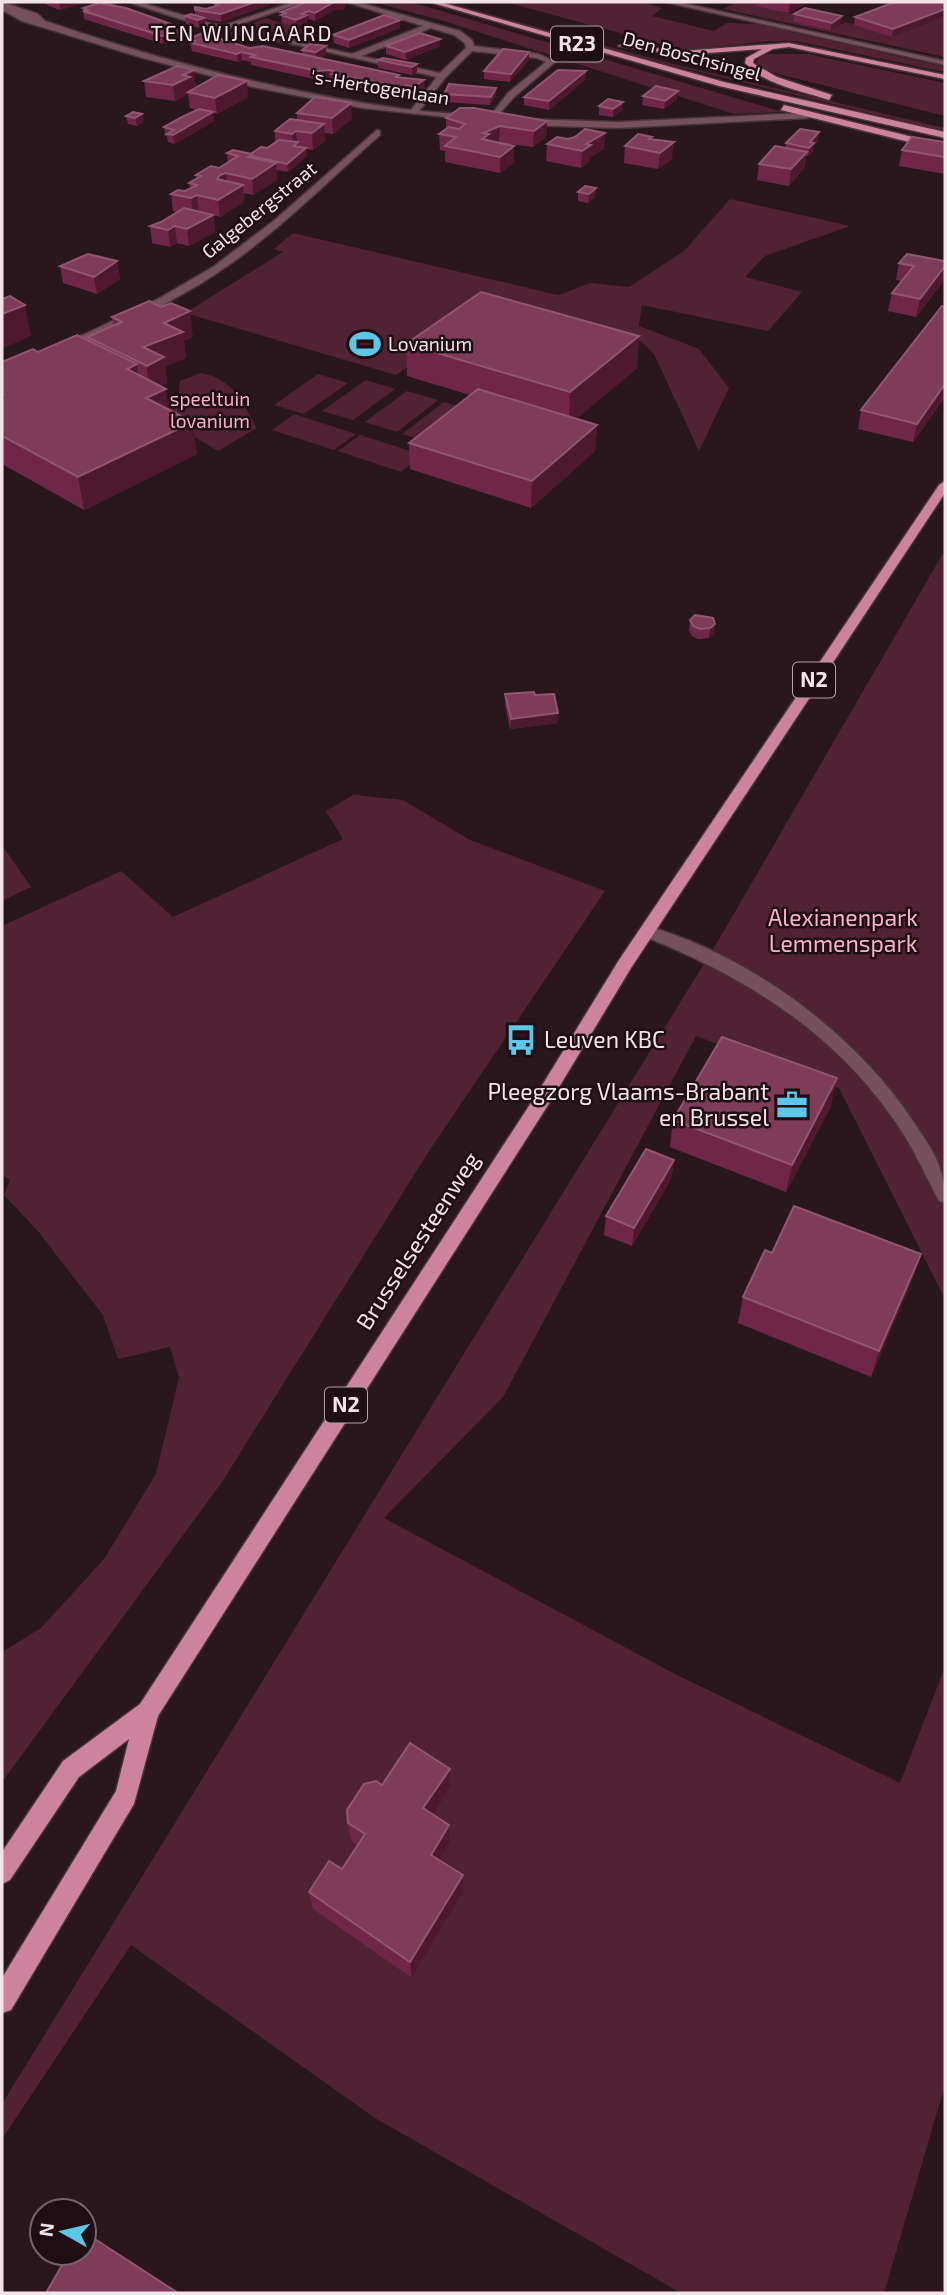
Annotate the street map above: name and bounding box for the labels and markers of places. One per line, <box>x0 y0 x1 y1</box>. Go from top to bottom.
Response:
sports icon: Lovanium <box>348 327 382 361</box>
place label: Lovanium <box>388 332 472 355</box>
bus stop icon: Leuven KBC <box>504 1023 538 1057</box>
place label: Leuven KBC <box>544 1025 665 1053</box>
place label: Pleegzorg Vlaams-Brabant en Brussel <box>488 1077 769 1131</box>
office icon: Pleegzorg Vlaams-Brabant en Brussel <box>775 1088 809 1122</box>

